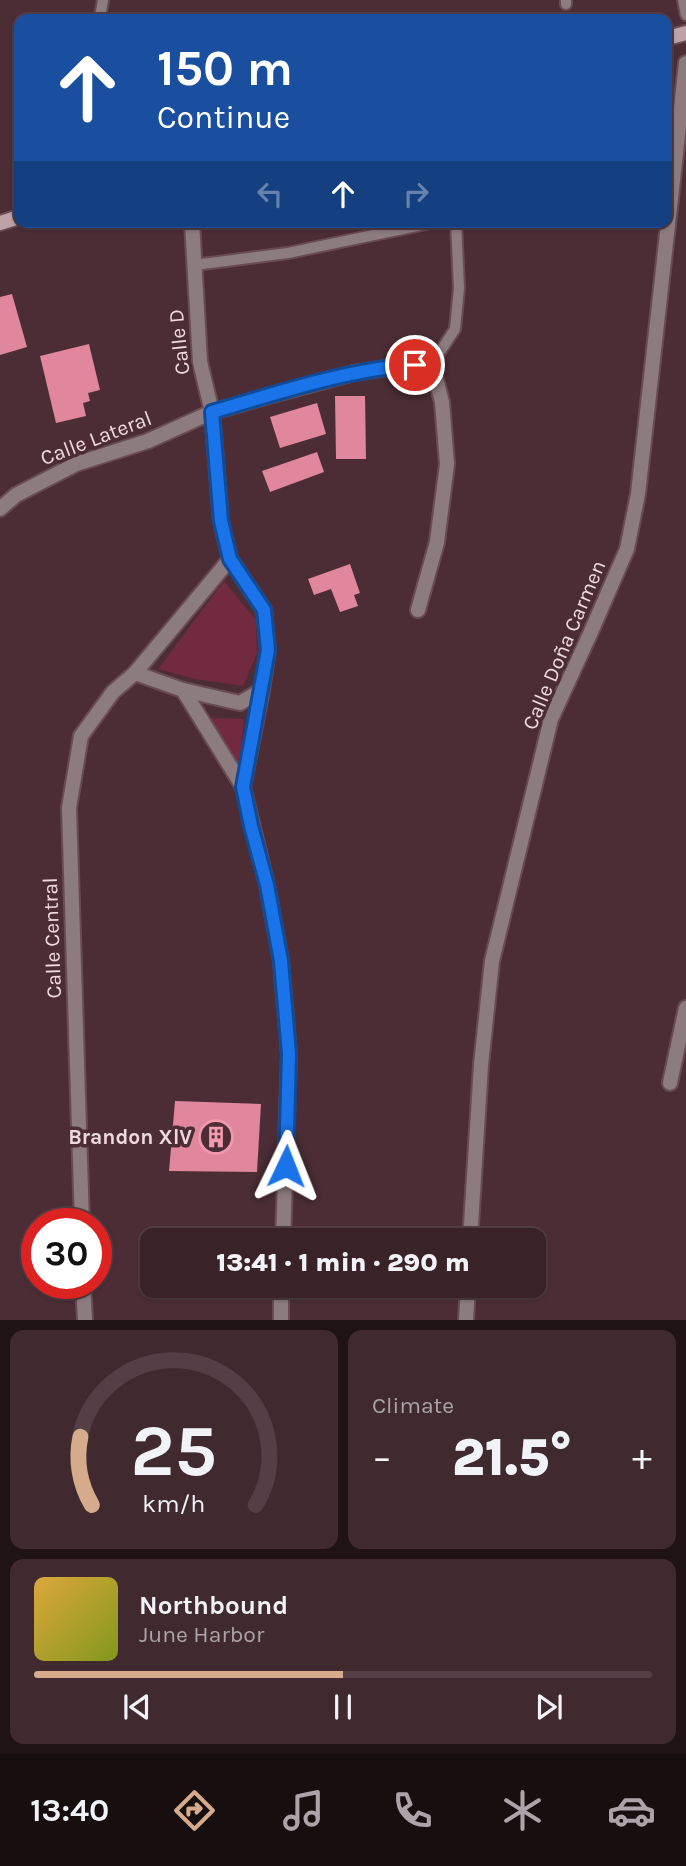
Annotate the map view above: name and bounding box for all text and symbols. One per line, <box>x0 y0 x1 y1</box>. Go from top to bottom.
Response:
text: 150 m <box>157 40 293 97</box>
icon: ahead <box>42 42 133 133</box>
text: Continue <box>157 99 290 136</box>
icon: left <box>251 175 289 213</box>
icon: ahead <box>324 175 362 213</box>
icon: right <box>397 175 435 213</box>
street label: Calle D <box>164 308 194 376</box>
pin <box>385 335 445 395</box>
icon: arrive <box>396 346 434 384</box>
street label: Calle Lateral <box>37 406 155 470</box>
street label: Calle Doña Carmen <box>517 557 611 733</box>
street label: Calle Central <box>38 877 66 999</box>
building icon: Brandon XlV <box>197 1118 235 1156</box>
place label: Brandon XlV <box>68 1125 192 1149</box>
position arrow <box>249 1129 323 1203</box>
speed limit sign: 30 <box>21 1208 112 1299</box>
text: 13:41 · 1 min · 290 m <box>216 1247 470 1278</box>
text: Climate <box>372 1392 454 1419</box>
text: 25 <box>131 1409 217 1494</box>
text: 21.5° <box>452 1427 572 1488</box>
text: − <box>372 1435 392 1480</box>
text: + <box>632 1435 652 1480</box>
text: km/h <box>142 1489 206 1518</box>
text: Northbound <box>139 1590 288 1621</box>
text: June Harbor <box>139 1621 264 1648</box>
icon: previous <box>118 1688 156 1726</box>
icon: pause <box>324 1688 362 1726</box>
icon: next <box>530 1688 568 1726</box>
icon: directions <box>170 1786 219 1835</box>
icon: music <box>279 1786 328 1835</box>
icon: phone <box>388 1786 437 1835</box>
icon: climate <box>498 1786 547 1835</box>
icon: car <box>607 1786 656 1835</box>
text: 13:40 <box>30 1792 109 1829</box>

